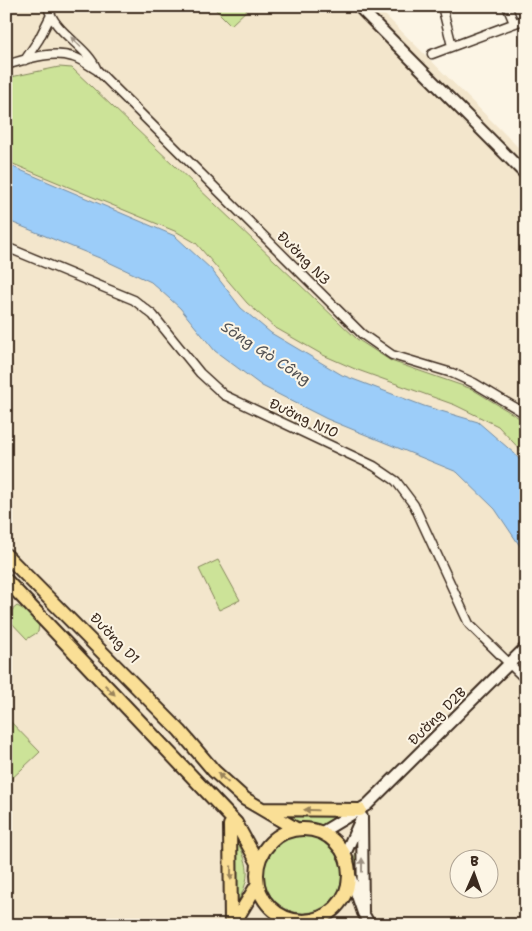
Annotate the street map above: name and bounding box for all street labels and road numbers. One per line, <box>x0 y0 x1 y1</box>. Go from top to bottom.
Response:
street label: Đường N3 <box>273 227 335 289</box>
street label: Đường N10 <box>266 394 342 442</box>
street label: Đường D1 <box>86 609 144 667</box>
street label: Đường D2B <box>404 683 470 749</box>

